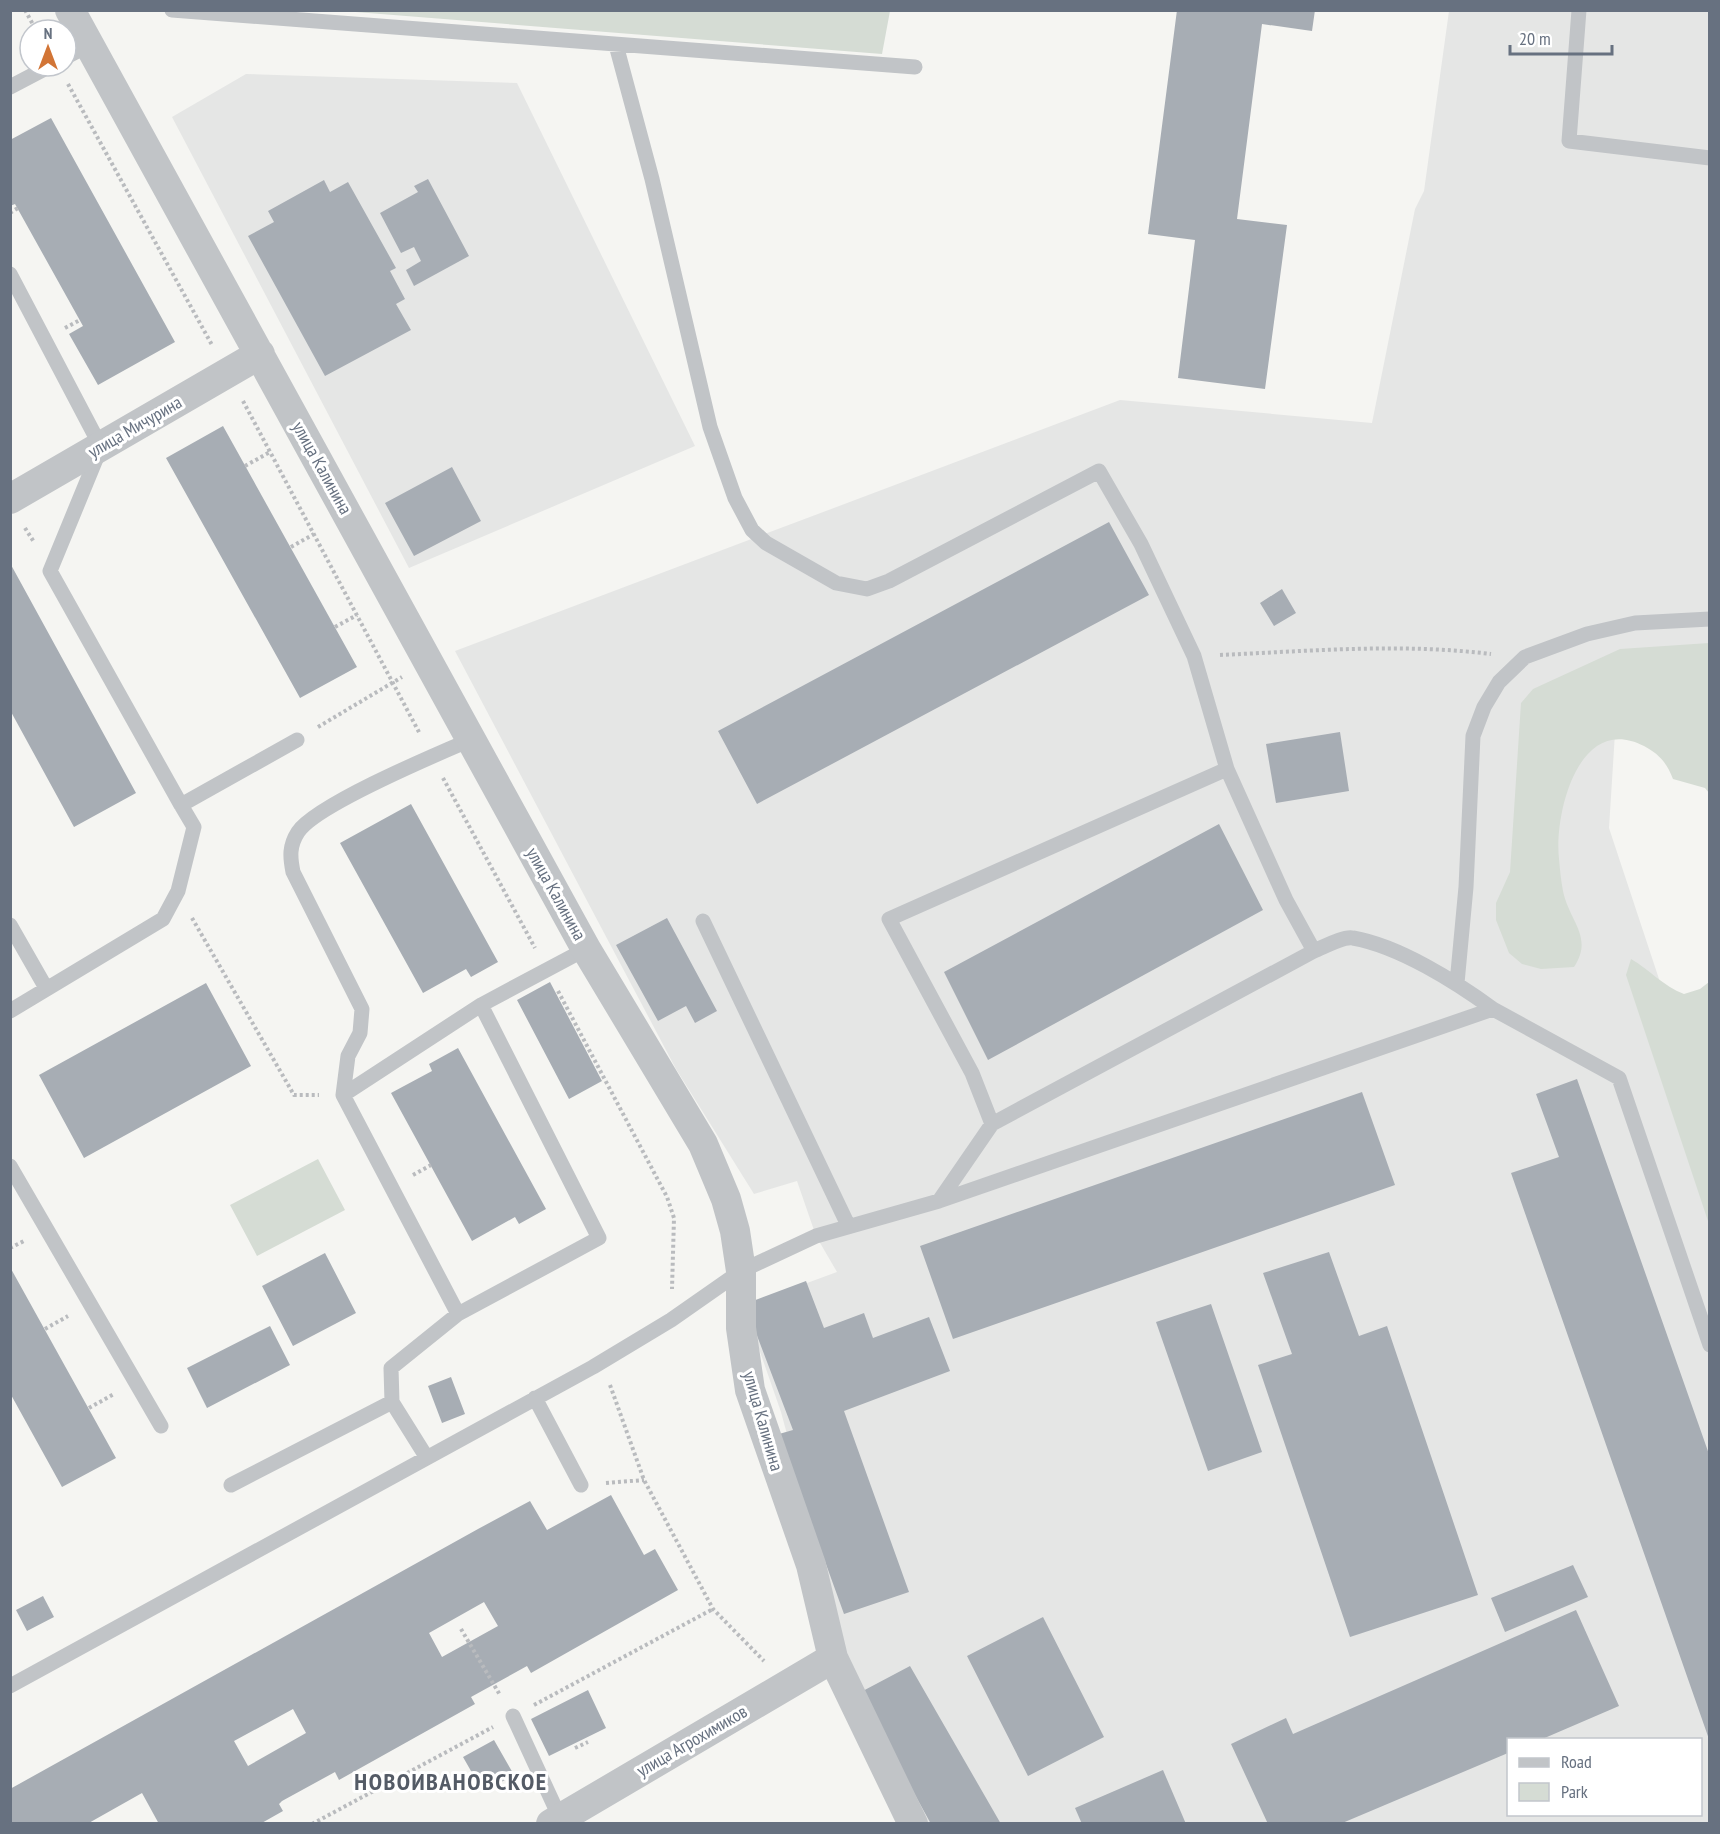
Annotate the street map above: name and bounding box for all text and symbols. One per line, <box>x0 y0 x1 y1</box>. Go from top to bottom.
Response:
north arrow <box>18 18 78 78</box>
scale bar <box>1510 18 1612 56</box>
text: N <box>44 23 52 43</box>
text: 20 m <box>1519 27 1551 50</box>
street label: улица Мичурина <box>84 390 186 463</box>
street label: улица Калинина <box>287 417 357 518</box>
street label: улица Калинина <box>521 843 591 944</box>
street label: улица Калинина <box>738 1368 789 1473</box>
street label: улица Агрохимиков <box>632 1700 751 1781</box>
legend <box>1507 1738 1702 1816</box>
text: Road <box>1561 1750 1592 1773</box>
district label: НОВОИВАНОВСКОЕ <box>354 1766 548 1797</box>
text: Park <box>1561 1780 1588 1803</box>

